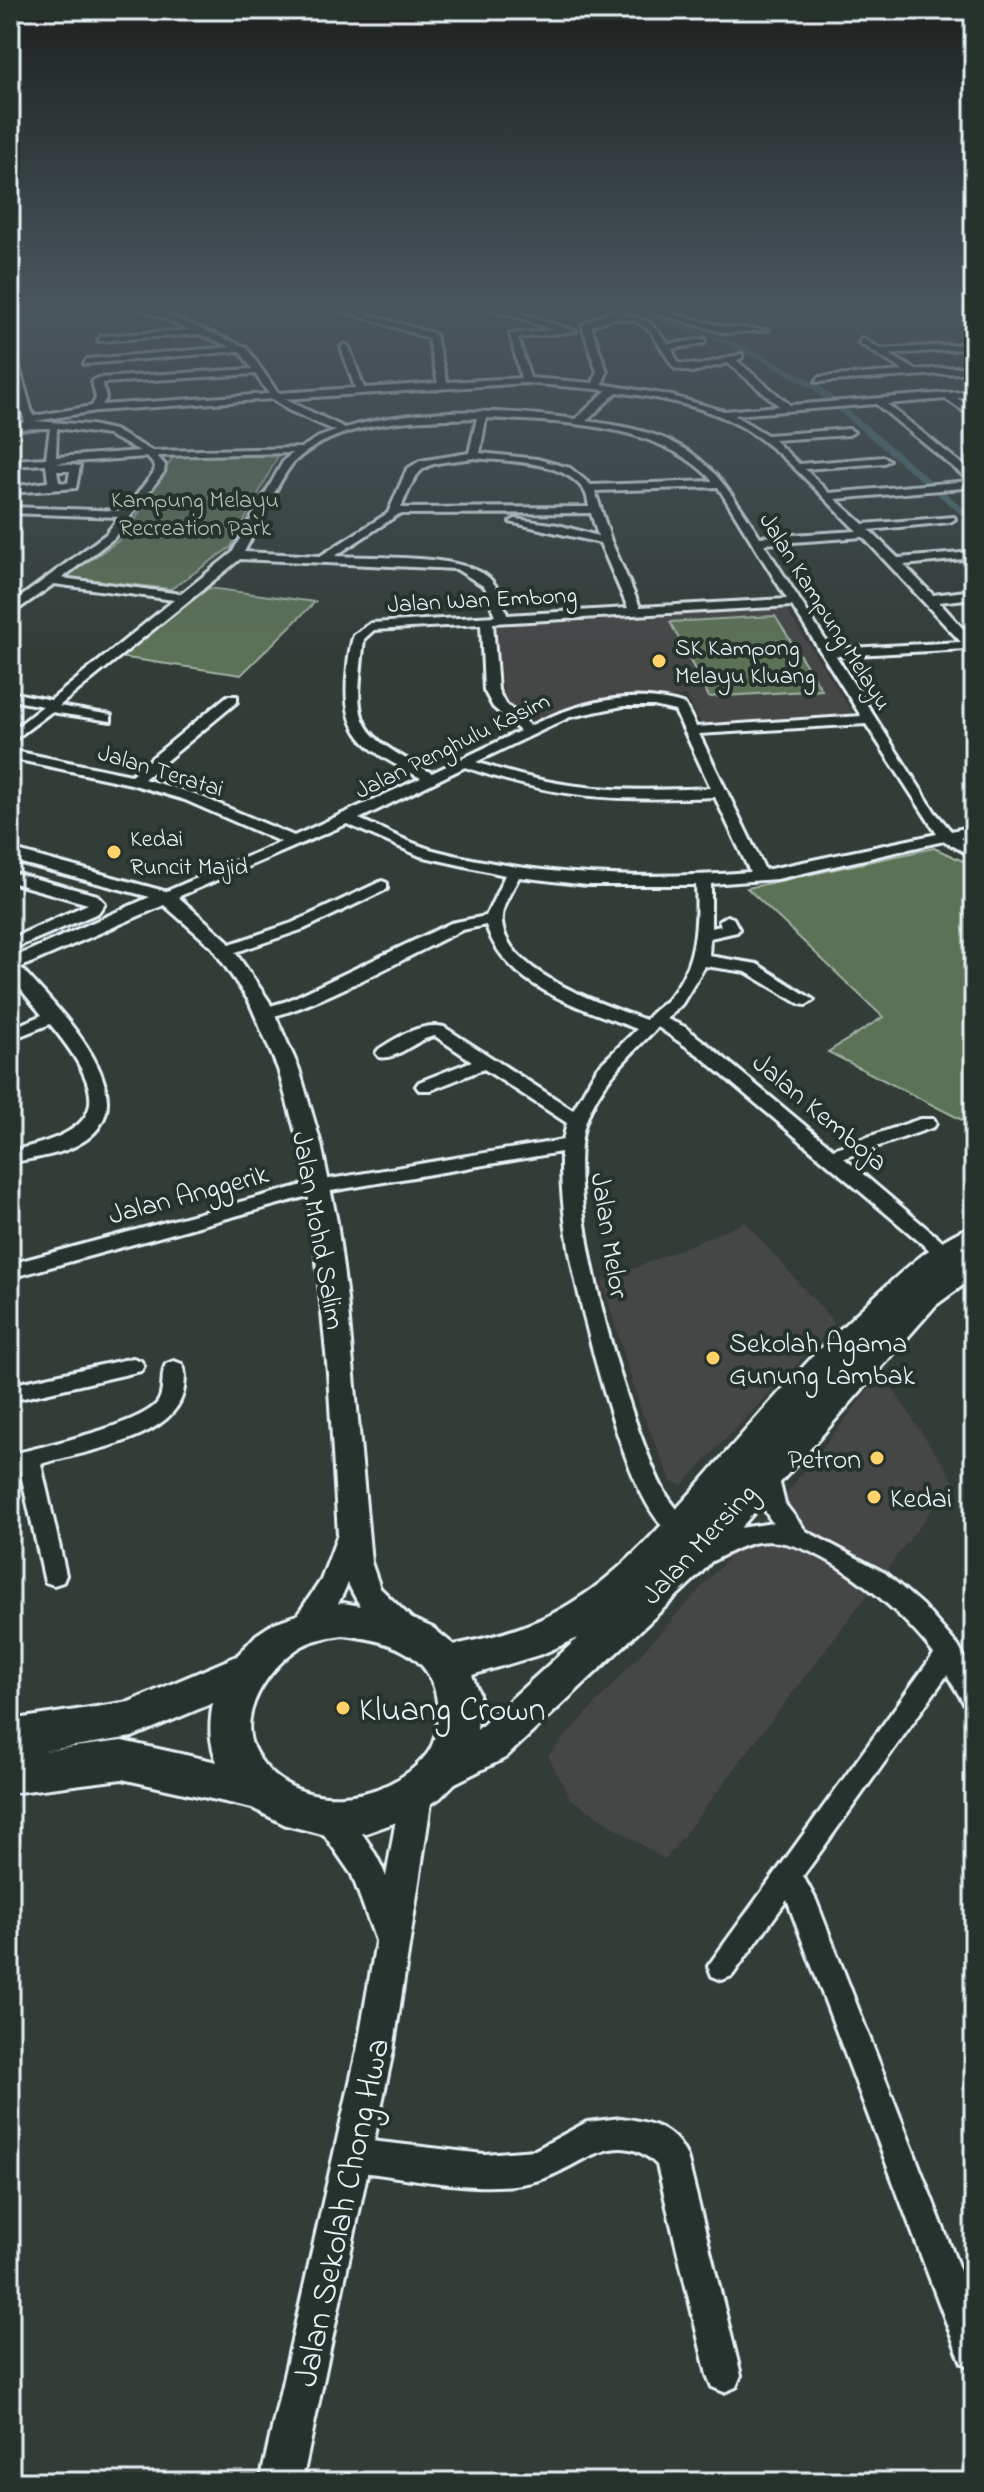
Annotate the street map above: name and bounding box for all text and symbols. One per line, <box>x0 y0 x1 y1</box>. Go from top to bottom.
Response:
park label: Kampung Melayu Recreation Park <box>111 484 279 547</box>
street label: Jalan Kampung Melayu <box>748 507 899 719</box>
street label: Jalan Wan Embong <box>386 579 578 624</box>
place label: SK Kampong Melayu Kluang <box>675 632 815 696</box>
marker: SK Kampong Melayu Kluang <box>650 652 668 670</box>
street label: Jalan Penghulu Kasim <box>350 685 556 810</box>
street label: Jalan Teratai <box>93 737 227 808</box>
place label: Kedai Runcit Majid <box>130 823 248 886</box>
marker: Kedai Runcit Majid <box>105 843 123 861</box>
street label: Jalan Kemboja <box>742 1044 896 1183</box>
street label: Jalan Mohd Salim <box>279 1128 354 1333</box>
street label: Jalan Anggerik <box>104 1155 274 1237</box>
street label: Jalan Melor <box>577 1170 638 1302</box>
place label: Sekolah Agama Gunung Lambak <box>729 1325 916 1398</box>
marker: Sekolah Agama Gunung Lambak <box>704 1349 722 1367</box>
place label: Petron <box>787 1441 861 1482</box>
marker: Petron <box>868 1449 886 1467</box>
street label: Jalan Mersing <box>633 1475 768 1615</box>
place label: Kedai <box>890 1480 952 1521</box>
marker: Kedai <box>865 1488 883 1506</box>
place label: Kluang Crown <box>359 1687 545 1737</box>
marker: Kluang Crown <box>334 1699 352 1717</box>
street label: Jalan Sekolah Chong Hwa <box>283 2034 405 2392</box>

